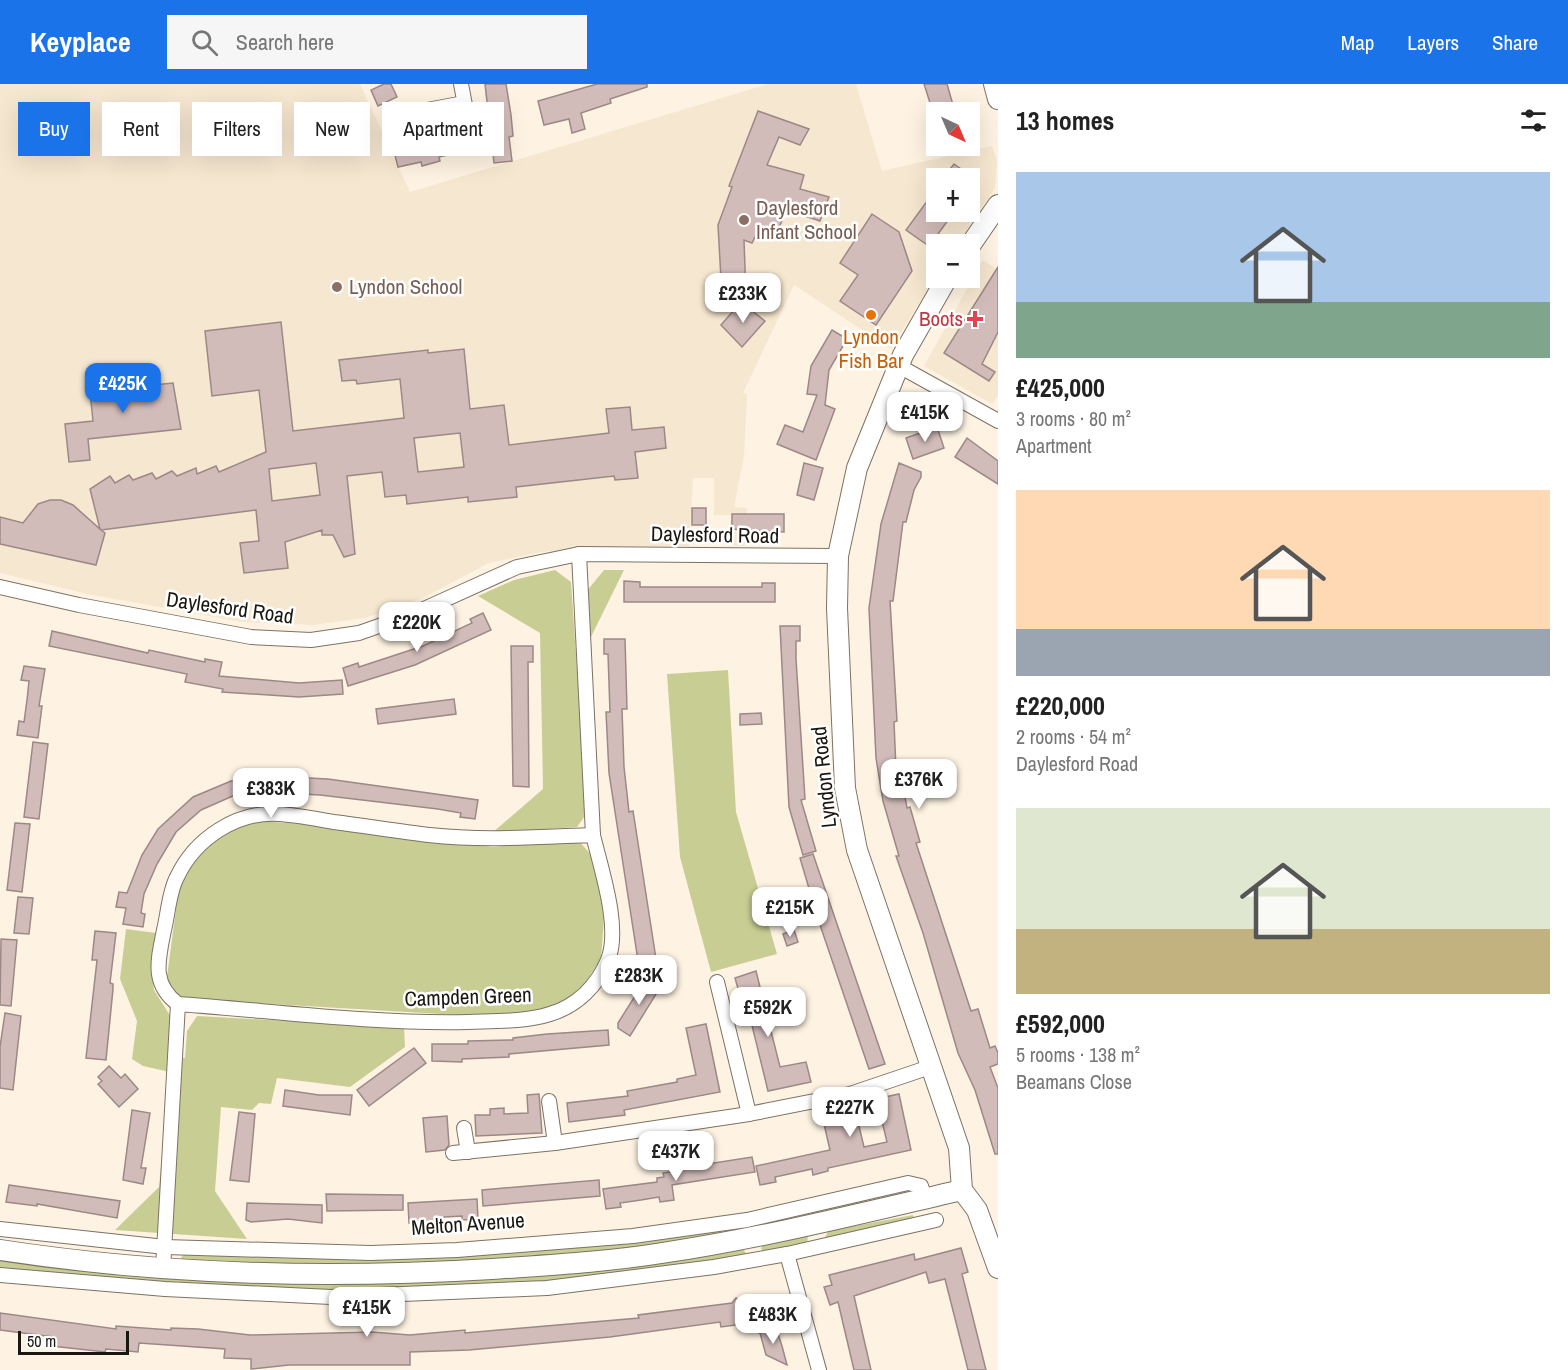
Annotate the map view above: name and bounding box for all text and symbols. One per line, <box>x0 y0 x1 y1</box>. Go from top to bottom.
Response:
search box <box>167 15 587 69</box>
text: Keyplace <box>30 23 131 61</box>
icon: search <box>188 26 221 59</box>
text: Search here <box>236 27 334 57</box>
text: Map <box>1341 28 1374 57</box>
text: Layers <box>1407 28 1459 57</box>
text: Share <box>1492 28 1538 57</box>
chip: Buy <box>18 102 90 156</box>
chip: Rent <box>102 102 180 156</box>
chip: Filters <box>192 102 282 156</box>
chip: New <box>294 102 370 156</box>
chip: Apartment <box>382 102 504 156</box>
north arrow <box>926 102 980 156</box>
map controls <box>926 102 980 288</box>
text: 13 homes <box>1016 103 1114 138</box>
icon: filters <box>1517 104 1550 137</box>
button: + <box>926 168 980 222</box>
place label: Daylesford Infant School <box>756 193 857 246</box>
icon: home <box>1229 211 1337 319</box>
marker: Daylesford Infant School <box>737 213 751 227</box>
button: − <box>926 234 980 288</box>
place label: Lyndon School <box>349 272 462 301</box>
pin: £233K <box>701 273 785 324</box>
text: £233K <box>719 279 767 306</box>
marker: Lyndon School <box>330 280 344 294</box>
place label: Boots <box>919 304 963 333</box>
marker: Lyndon Fish Bar <box>864 308 878 322</box>
marker: Boots <box>968 312 982 326</box>
place label: Lyndon Fish Bar <box>838 322 904 375</box>
pin: £425K <box>81 363 165 414</box>
text: £425K <box>99 369 147 396</box>
text: £425,000 <box>1016 370 1105 405</box>
pin: £415K <box>883 392 967 443</box>
text: £415K <box>901 398 949 425</box>
text: 3 rooms · 80 m² <box>1016 405 1131 432</box>
text: Apartment <box>1016 432 1092 459</box>
street label: Daylesford Road <box>651 519 779 550</box>
icon: home <box>1229 529 1337 637</box>
street label: Daylesford Road <box>165 584 296 631</box>
pin: £220K <box>375 602 459 653</box>
text: £220K <box>393 608 441 635</box>
text: £220,000 <box>1016 688 1105 723</box>
text: 2 rooms · 54 m² <box>1016 723 1131 750</box>
street label: Lyndon Road <box>804 725 843 829</box>
text: Daylesford Road <box>1016 750 1138 777</box>
pin: £376K <box>877 759 961 810</box>
text: £376K <box>895 765 943 792</box>
pin: £383K <box>229 768 313 819</box>
text: £383K <box>247 774 295 801</box>
icon: home <box>1229 847 1337 955</box>
pin: £215K <box>748 887 832 938</box>
text: £215K <box>766 893 814 920</box>
pin: £283K <box>597 955 681 1006</box>
text: £283K <box>615 961 663 988</box>
street label: Campden Green <box>404 980 532 1013</box>
pin: £592K <box>726 987 810 1038</box>
text: £592K <box>744 993 792 1020</box>
text: £592,000 <box>1016 1006 1105 1041</box>
text: 5 rooms · 138 m² <box>1016 1041 1140 1068</box>
text: Beamans Close <box>1016 1068 1132 1095</box>
pin: £227K <box>808 1087 892 1138</box>
text: £227K <box>826 1093 874 1120</box>
pin: £437K <box>634 1131 718 1182</box>
text: £437K <box>652 1137 700 1164</box>
street label: Melton Avenue <box>410 1205 526 1242</box>
pin: £415K <box>325 1287 409 1338</box>
text: £415K <box>343 1293 391 1320</box>
pin: £483K <box>731 1294 815 1345</box>
text: £483K <box>749 1300 797 1327</box>
scale bar <box>18 1328 129 1356</box>
text: 50 m <box>27 1330 56 1352</box>

